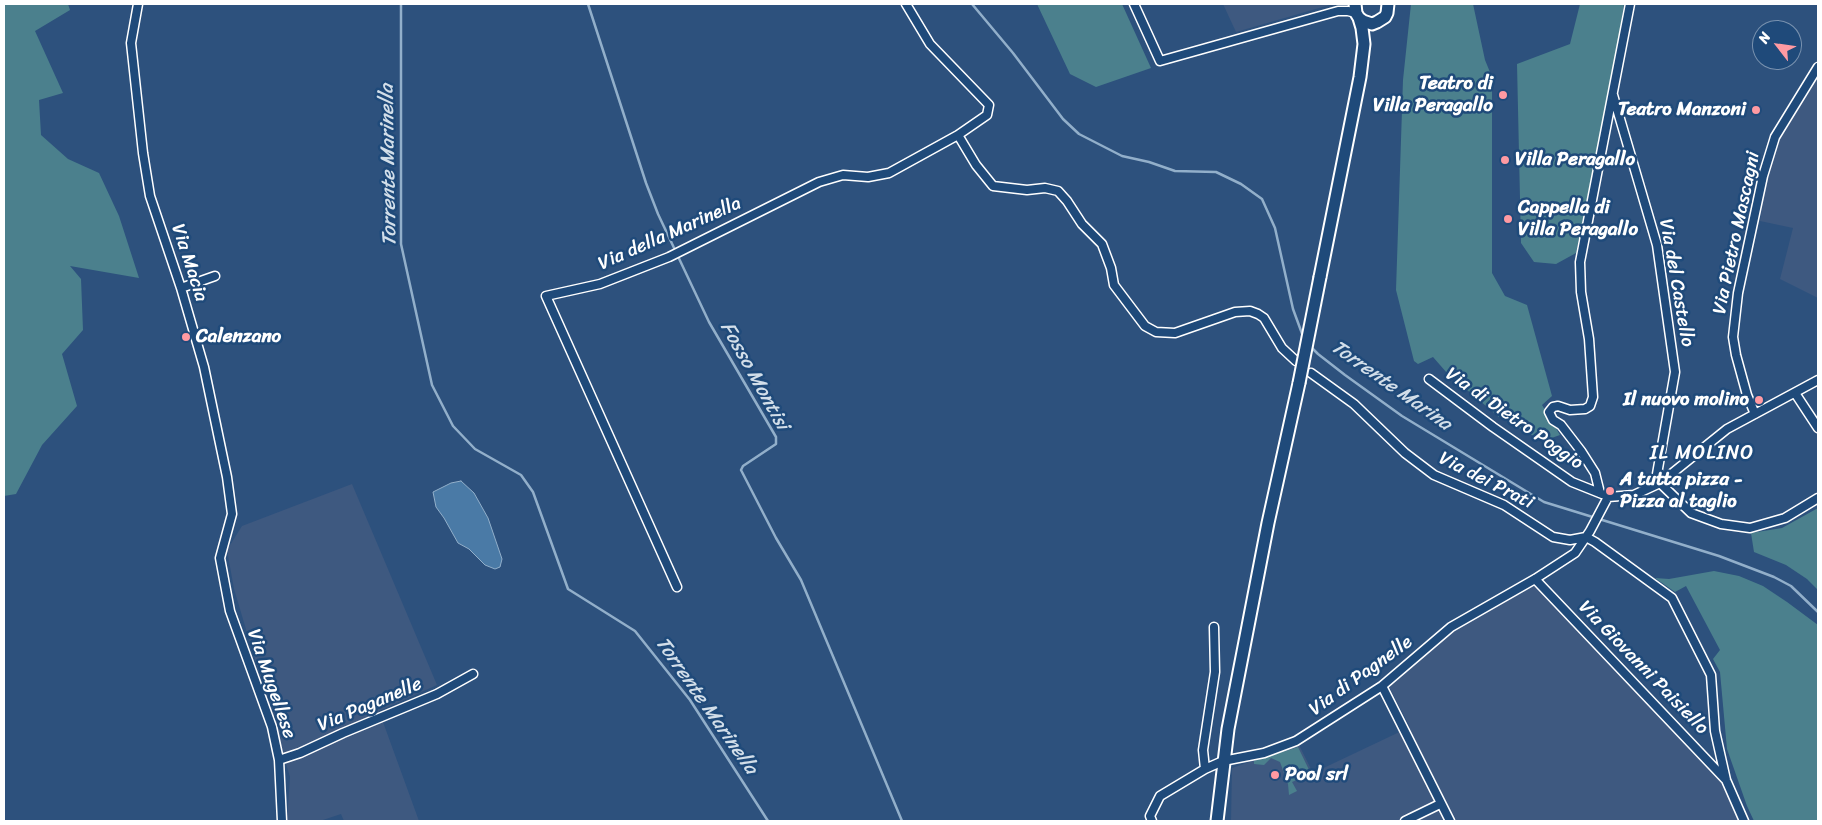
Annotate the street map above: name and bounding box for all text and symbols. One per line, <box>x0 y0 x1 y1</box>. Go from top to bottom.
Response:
north arrow <box>1752 20 1802 70</box>
text: N <box>1751 27 1778 48</box>
place label: Teatro di Villa Peragallo <box>1373 73 1493 117</box>
water label: Torrente Marinella <box>376 84 402 246</box>
marker: Teatro di Villa Peragallo <box>1497 89 1509 101</box>
place label: Teatro Manzoni <box>1618 99 1746 121</box>
marker: Teatro Manzoni <box>1750 104 1762 116</box>
place label: Villa Peragallo <box>1515 149 1635 171</box>
street label: Via Pietro Mascagni <box>1709 150 1765 316</box>
marker: Villa Peragallo <box>1499 154 1511 166</box>
street label: Via della Marinella <box>595 192 745 276</box>
place label: Cappella di Villa Peragallo <box>1518 197 1638 241</box>
marker: Cappella di Villa Peragallo <box>1502 213 1514 225</box>
street label: Via del Castello <box>1654 217 1698 349</box>
street label: Via Macia <box>166 221 212 305</box>
water label: Fosso Montisi <box>714 318 794 434</box>
place label: Calenzano <box>196 326 281 348</box>
marker: Calenzano <box>180 331 192 343</box>
water label: Torrente Marina <box>1326 336 1456 436</box>
street label: Via di Dietro Poggio <box>1441 363 1587 475</box>
place label: Il nuovo molino <box>1623 389 1749 411</box>
marker: Il nuovo molino <box>1753 394 1765 406</box>
district label: IL MOLINO <box>1649 442 1755 466</box>
street label: Via dei Prati <box>1435 447 1537 515</box>
place label: A tutta pizza - Pizza al taglio <box>1620 469 1743 513</box>
marker: A tutta pizza - Pizza al taglio <box>1604 485 1616 497</box>
street label: Via Giovanni Paisiello <box>1573 596 1713 740</box>
street label: Via Mugellese <box>242 626 300 742</box>
street label: Via di Pagnelle <box>1305 631 1417 721</box>
water label: Torrente Marinella <box>650 633 762 779</box>
street label: Via Paganelle <box>314 673 426 737</box>
place label: Pool srl <box>1285 764 1348 786</box>
marker: Pool srl <box>1269 769 1281 781</box>

